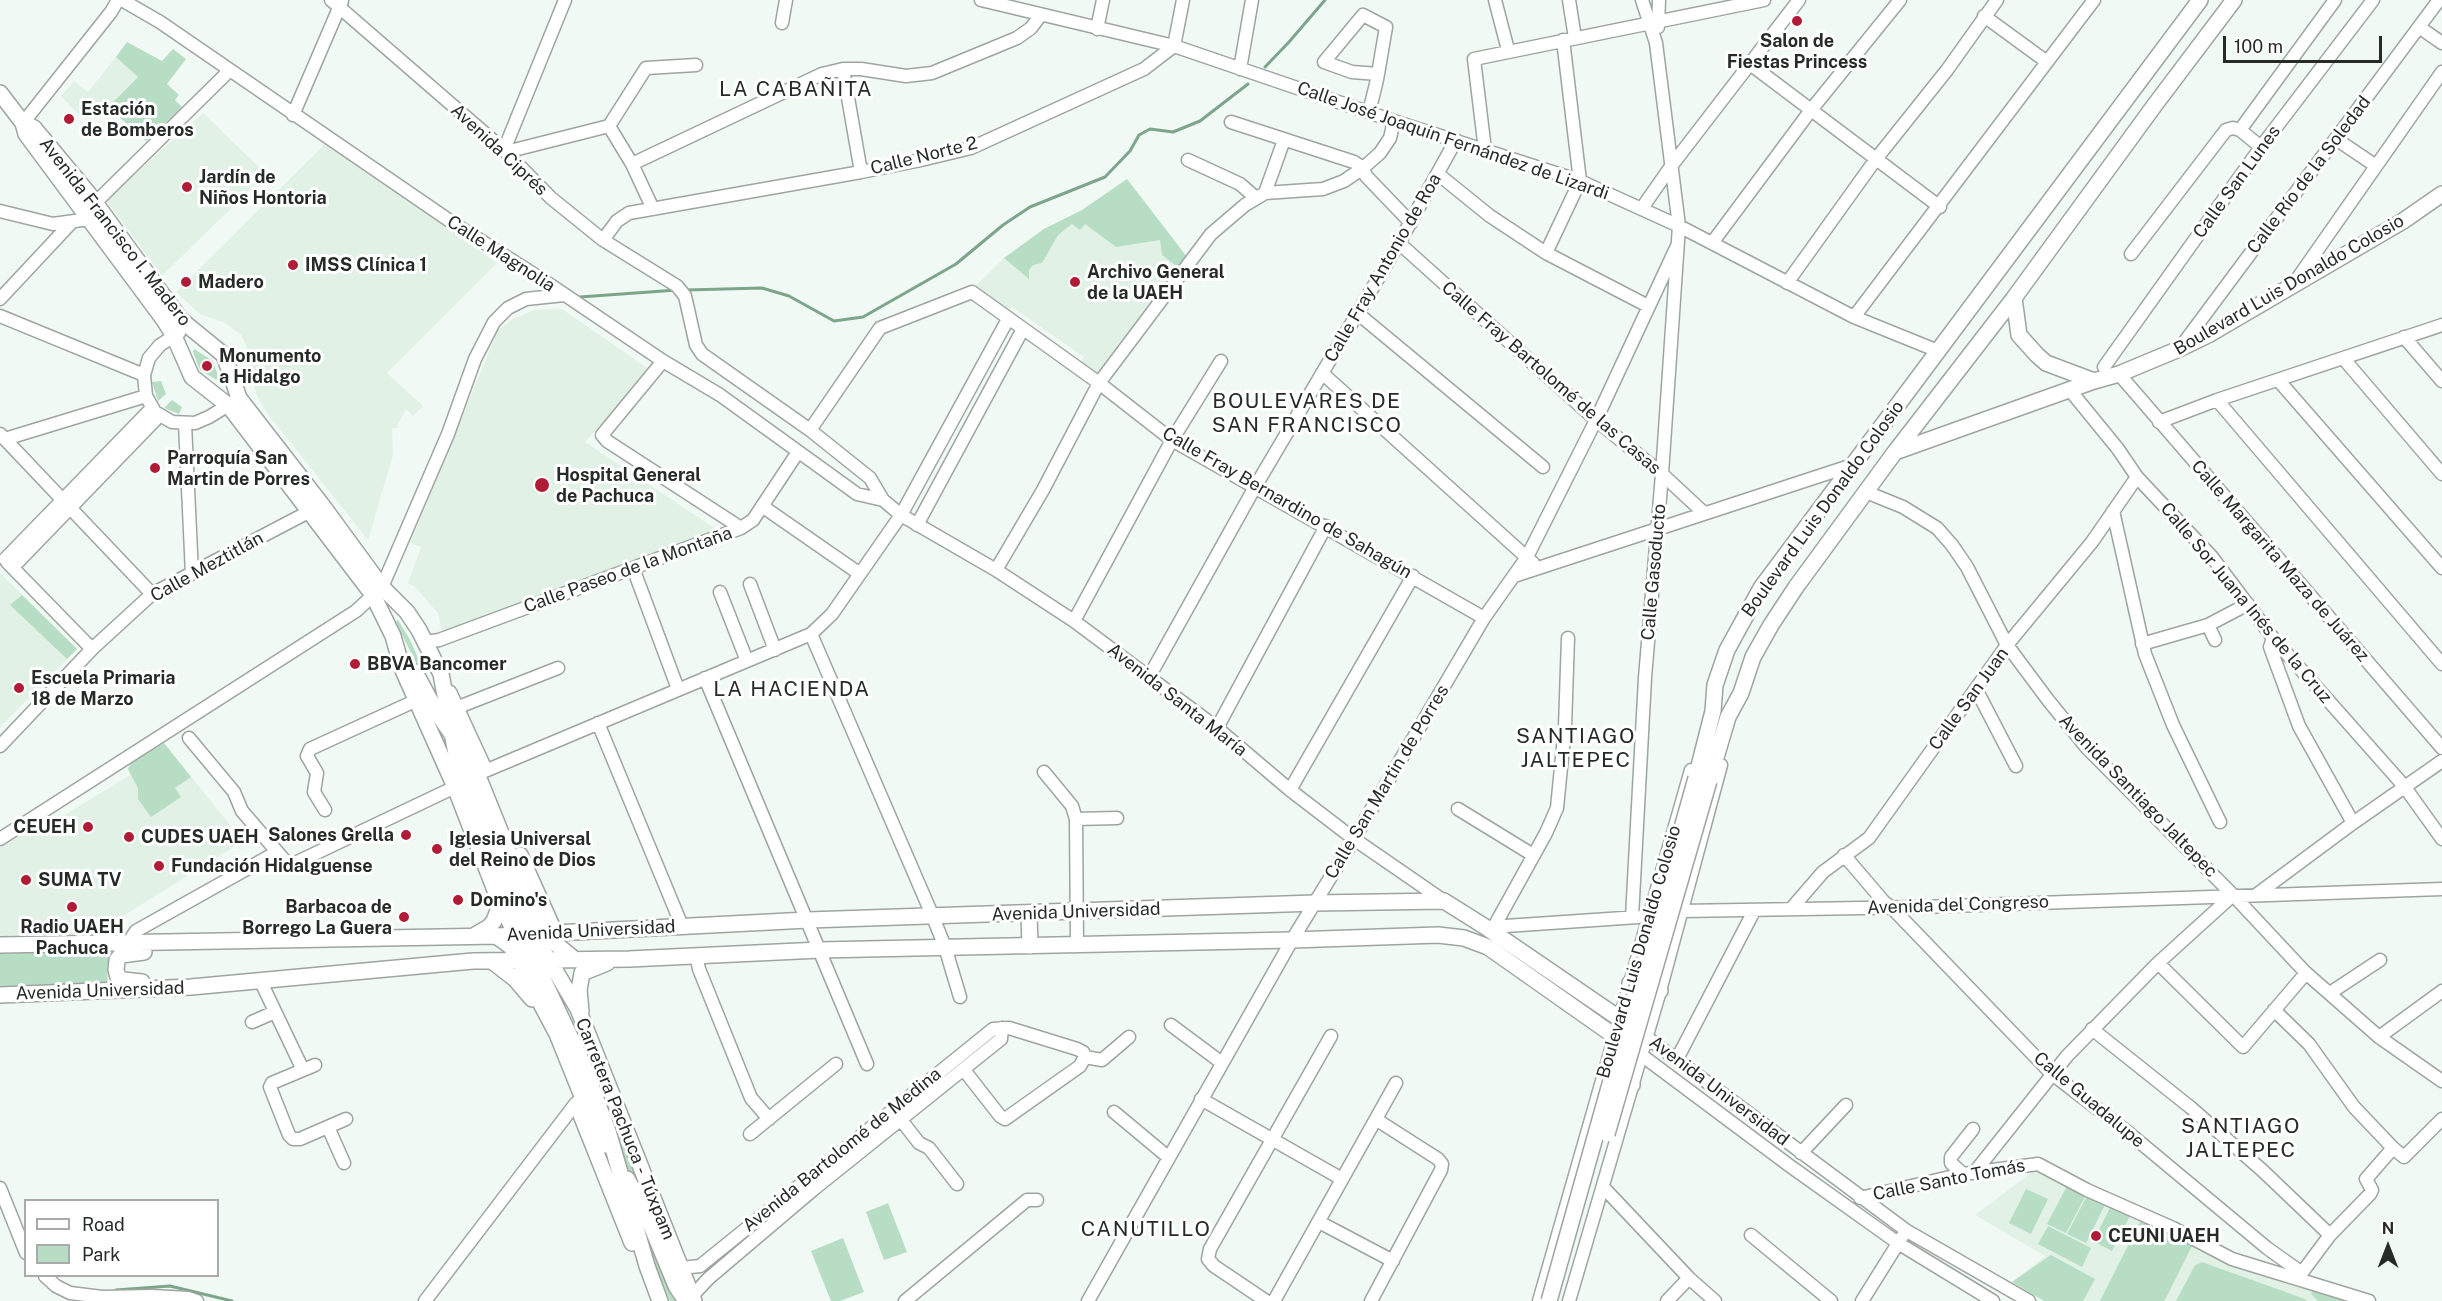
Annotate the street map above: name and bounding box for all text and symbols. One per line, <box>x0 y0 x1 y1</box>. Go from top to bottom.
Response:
marker: Salon de Fiestas Princess <box>1790 14 1804 28</box>
scale bar <box>2226 24 2385 62</box>
place label: Salon de Fiestas Princess <box>1727 30 1867 72</box>
text: 100 m <box>2234 36 2283 57</box>
district label: LA CABAÑITA <box>719 77 873 103</box>
street label: Calle José Joaquín Fernández de Lizardi <box>1294 77 1612 205</box>
street label: Calle Río de la Soledad <box>2243 92 2375 258</box>
place label: Estación de Bomberos <box>81 98 194 140</box>
street label: Avenida Ciprés <box>446 100 552 200</box>
marker: Estación de Bomberos <box>62 112 76 126</box>
street label: Calle San Lunes <box>2189 121 2285 243</box>
street label: Calle Norte 2 <box>868 132 980 180</box>
street label: Avenida Francisco I. Madero <box>35 133 195 331</box>
place label: Jardín de Niños Hontoria <box>199 166 327 208</box>
street label: Calle Fray Antonio de Roa <box>1320 170 1446 366</box>
marker: Jardín de Niños Hontoria <box>180 180 194 194</box>
street label: Boulevard Luis Donaldo Colosio <box>2170 210 2408 360</box>
street label: Calle Magnolia <box>443 211 559 297</box>
place label: IMSS Clínica 1 <box>305 254 427 276</box>
marker: IMSS Clínica 1 <box>286 258 300 272</box>
place label: Archivo General de la UAEH <box>1087 261 1225 304</box>
place label: Madero <box>198 271 264 293</box>
marker: Madero <box>179 275 193 289</box>
marker: Archivo General de la UAEH <box>1068 275 1082 289</box>
street label: Calle Fray Bartolomé de las Casas <box>1437 277 1665 479</box>
place label: Monumento a Hidalgo <box>219 345 321 388</box>
marker: Monumento a Hidalgo <box>200 359 214 373</box>
district label: BOULEVARES DE SAN FRANCISCO <box>1212 389 1402 439</box>
street label: Boulevard Luis Donaldo Colosio <box>1737 397 1909 621</box>
street label: Calle Fray Bernardino de Sahagún <box>1158 423 1416 583</box>
place label: Parroquía San Martin de Porres <box>167 447 310 490</box>
street label: Calle Margarita Maza de Juárez <box>2186 456 2374 666</box>
marker: Parroquía San Martin de Porres <box>148 461 162 475</box>
place label: Hospital General de Pachuca <box>556 464 701 506</box>
marker: Hospital General de Pachuca <box>533 476 551 494</box>
street label: Calle Sor Juana Inés de la Cruz <box>2156 498 2336 708</box>
street label: Calle Gasoducto <box>1637 503 1671 641</box>
street label: Calle Paseo de la Montaña <box>521 522 735 618</box>
street label: Calle Meztitlán <box>147 527 267 607</box>
street label: Avenida Santa María <box>1103 639 1251 761</box>
street label: Calle San Juan <box>1925 644 2013 754</box>
place label: BBVA Bancomer <box>367 653 507 675</box>
marker: BBVA Bancomer <box>348 657 362 671</box>
place label: Escuela Primaria 18 de Marzo <box>31 667 175 710</box>
district label: LA HACIENDA <box>713 677 871 703</box>
marker: Escuela Primaria 18 de Marzo <box>12 681 26 695</box>
street label: Calle San Martin de Porres <box>1320 681 1454 883</box>
street label: Avenida Santiago Jaltepec <box>2054 710 2222 882</box>
district label: SANTIAGO JALTEPEC <box>1516 724 1636 774</box>
place label: CEUEH <box>13 816 76 838</box>
marker: CEUEH <box>81 820 95 834</box>
street label: Boulevard Luis Donaldo Colosio <box>1592 823 1686 1081</box>
place label: Salones Grella <box>268 824 394 846</box>
place label: CUDES UAEH <box>141 826 259 848</box>
marker: Salones Grella <box>399 828 413 842</box>
place label: Iglesia Universal del Reino de Dios <box>449 828 596 870</box>
marker: CUDES UAEH <box>122 830 136 844</box>
marker: Iglesia Universal del Reino de Dios <box>430 842 444 856</box>
place label: Fundación Hidalguense <box>171 855 373 877</box>
marker: Fundación Hidalguense <box>152 859 166 873</box>
place label: SUMA TV <box>38 869 121 891</box>
marker: SUMA TV <box>19 873 33 887</box>
place label: Domino's <box>470 889 547 911</box>
street label: Avenida del Congreso <box>1867 891 2049 919</box>
marker: Domino's <box>451 893 465 907</box>
place label: Barbacoa de Borrego La Guera <box>242 896 392 938</box>
street label: Avenida Universidad <box>991 898 1161 926</box>
marker: Radio UAEH Pachuca <box>65 900 79 914</box>
marker: Barbacoa de Borrego La Guera <box>397 910 411 924</box>
place label: Radio UAEH Pachuca <box>20 916 124 958</box>
street label: Avenida Universidad <box>506 916 676 946</box>
street label: Avenida Universidad <box>15 977 185 1005</box>
street label: Carretera Pachuca - Túxpam <box>571 1015 679 1243</box>
street label: Avenida Universidad <box>1645 1031 1793 1151</box>
street label: Calle Guadalupe <box>2029 1047 2149 1153</box>
street label: Avenida Bartolomé de Medina <box>739 1063 945 1237</box>
district label: SANTIAGO JALTEPEC <box>2181 1114 2301 1164</box>
street label: Calle Santo Tomás <box>1871 1155 2027 1205</box>
legend <box>24 1199 219 1277</box>
text: Road <box>82 1214 125 1235</box>
district label: CANUTILLO <box>1081 1217 1211 1243</box>
north arrow <box>2358 1217 2418 1277</box>
text: N <box>2382 1219 2394 1238</box>
place label: CEUNI UAEH <box>2108 1225 2220 1247</box>
marker: CEUNI UAEH <box>2089 1229 2103 1243</box>
text: Park <box>82 1244 120 1265</box>

